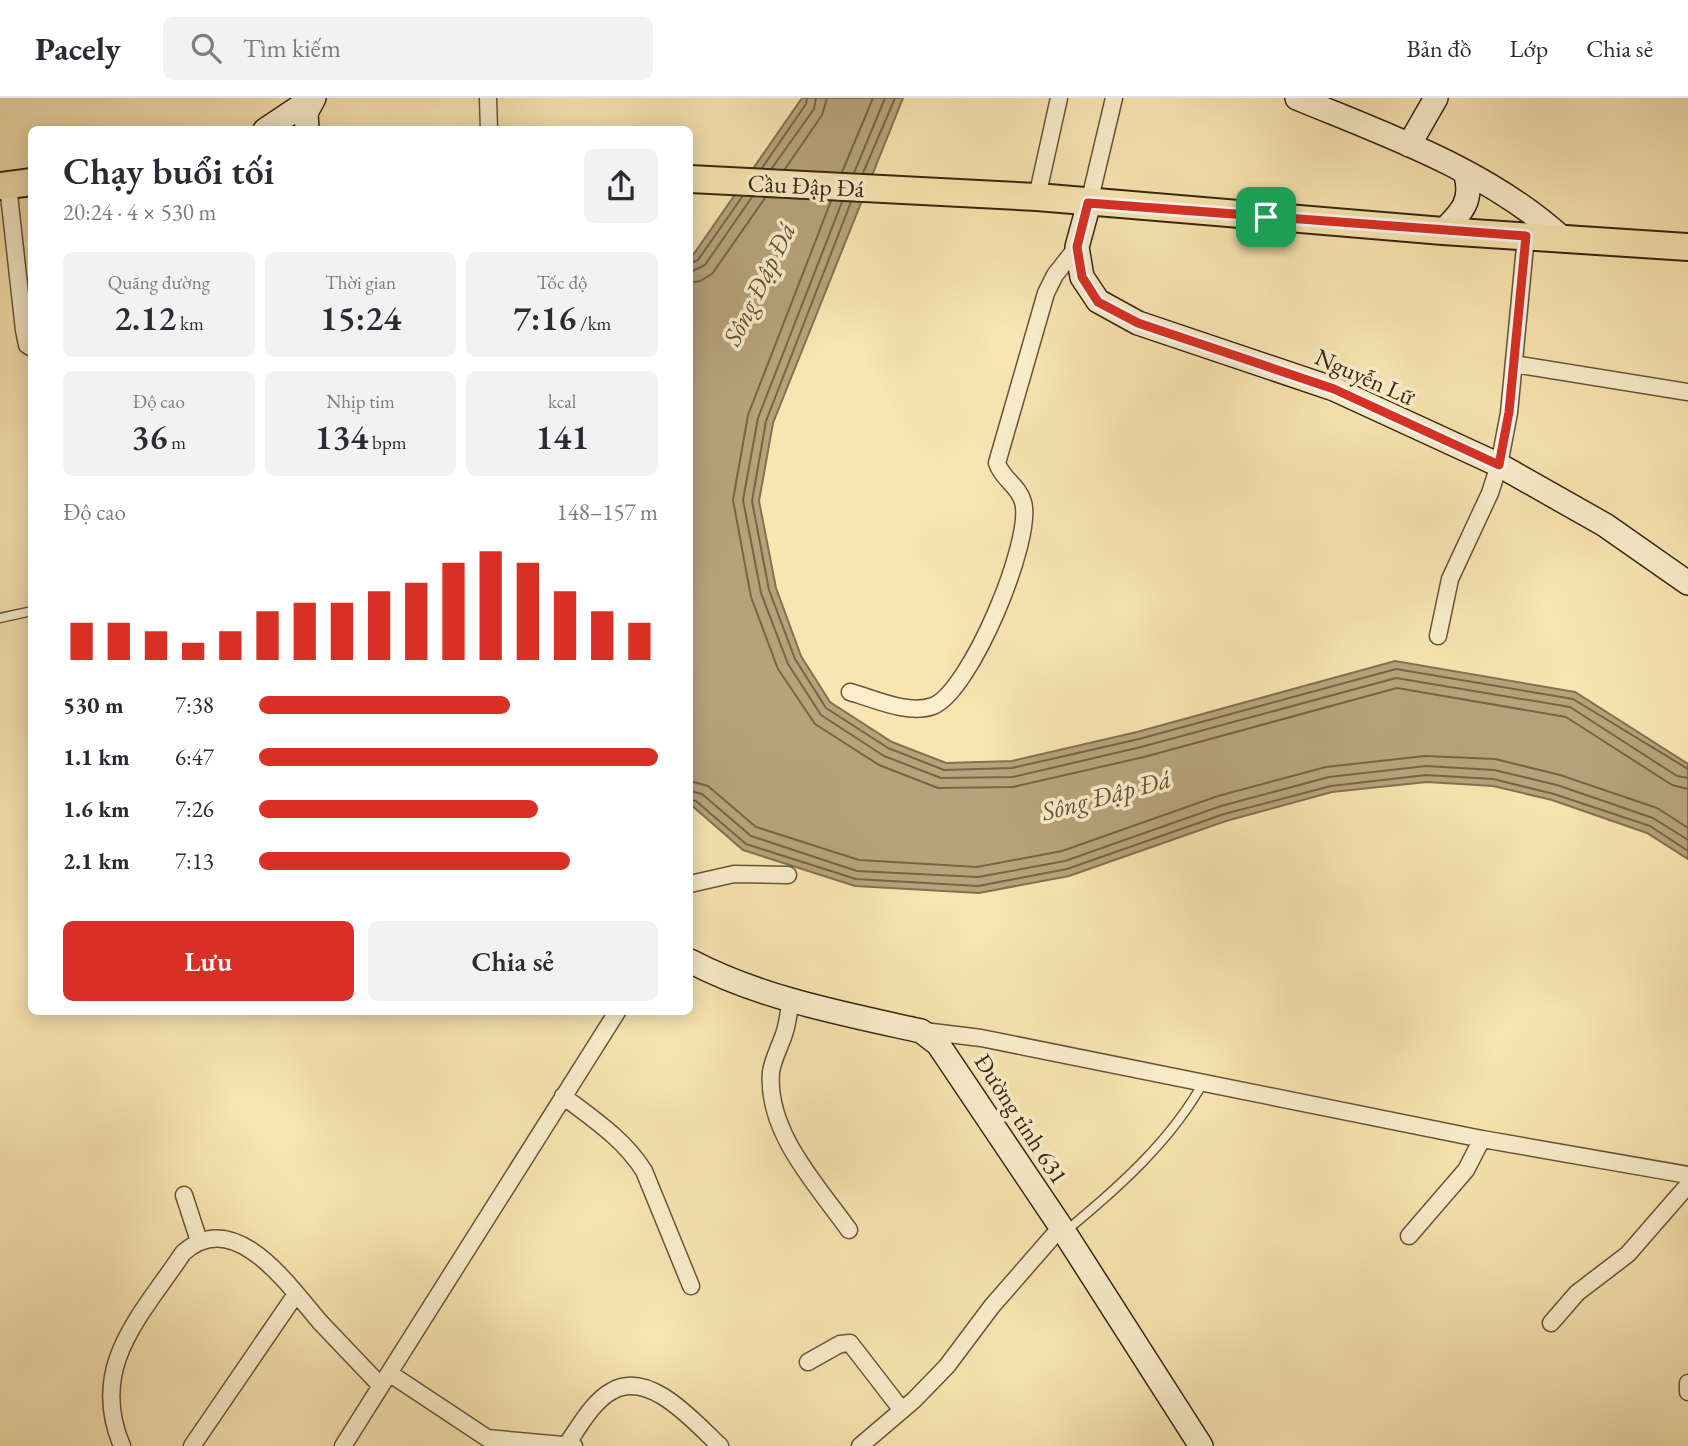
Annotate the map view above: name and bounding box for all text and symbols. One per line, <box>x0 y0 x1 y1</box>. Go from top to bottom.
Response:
search box <box>163 17 653 80</box>
text: Pacely <box>35 27 121 70</box>
icon: search <box>187 29 225 67</box>
text: Tìm kiếm <box>243 31 341 65</box>
text: Bản đồ <box>1406 33 1472 64</box>
text: Lớp <box>1510 33 1548 64</box>
text: Chia sẻ <box>1586 33 1653 64</box>
text: Chạy buổi tối <box>63 146 274 195</box>
button: share <box>584 149 658 223</box>
street label: Cầu Đập Đá <box>747 167 866 204</box>
pin <box>1236 187 1296 247</box>
text: 20:24 · 4 × 530 m <box>63 197 216 227</box>
icon: arrive <box>1247 198 1285 236</box>
water label: Sông Đập Đá <box>714 217 803 352</box>
text: Quãng đường <box>108 270 210 295</box>
text: Thời gian <box>325 270 396 295</box>
text: Tốc độ <box>537 270 588 295</box>
text: 2.12 <box>114 295 176 340</box>
text: 15:24 <box>320 295 401 340</box>
text: 7:16 <box>513 295 576 340</box>
text: km <box>176 311 204 336</box>
text: /km <box>576 311 611 336</box>
street label: Nguyễn Lữ <box>1310 341 1421 413</box>
text: Độ cao <box>133 389 185 414</box>
text: Nhịp tim <box>326 389 395 414</box>
text: kcal <box>548 389 576 414</box>
text: 36 <box>132 414 167 459</box>
text: 134 <box>314 414 368 459</box>
text: 141 <box>535 414 589 459</box>
text: m <box>167 430 186 455</box>
text: bpm <box>368 430 407 455</box>
text: Độ cao <box>63 497 126 527</box>
text: 148–157 m <box>557 497 658 527</box>
text: 530 m <box>63 690 124 720</box>
text: 7:38 <box>175 690 214 720</box>
text: 1.1 km <box>63 742 130 772</box>
text: 6:47 <box>175 742 214 772</box>
water label: Sông Đập Đá <box>1037 761 1175 829</box>
text: 1.6 km <box>63 794 130 824</box>
text: 7:26 <box>175 794 214 824</box>
text: 2.1 km <box>63 846 130 876</box>
text: 7:13 <box>175 846 214 876</box>
button: Lưu <box>63 921 354 1001</box>
button: Chia sẻ <box>368 921 658 1001</box>
street label: Đường tỉnh 631 <box>968 1048 1075 1190</box>

